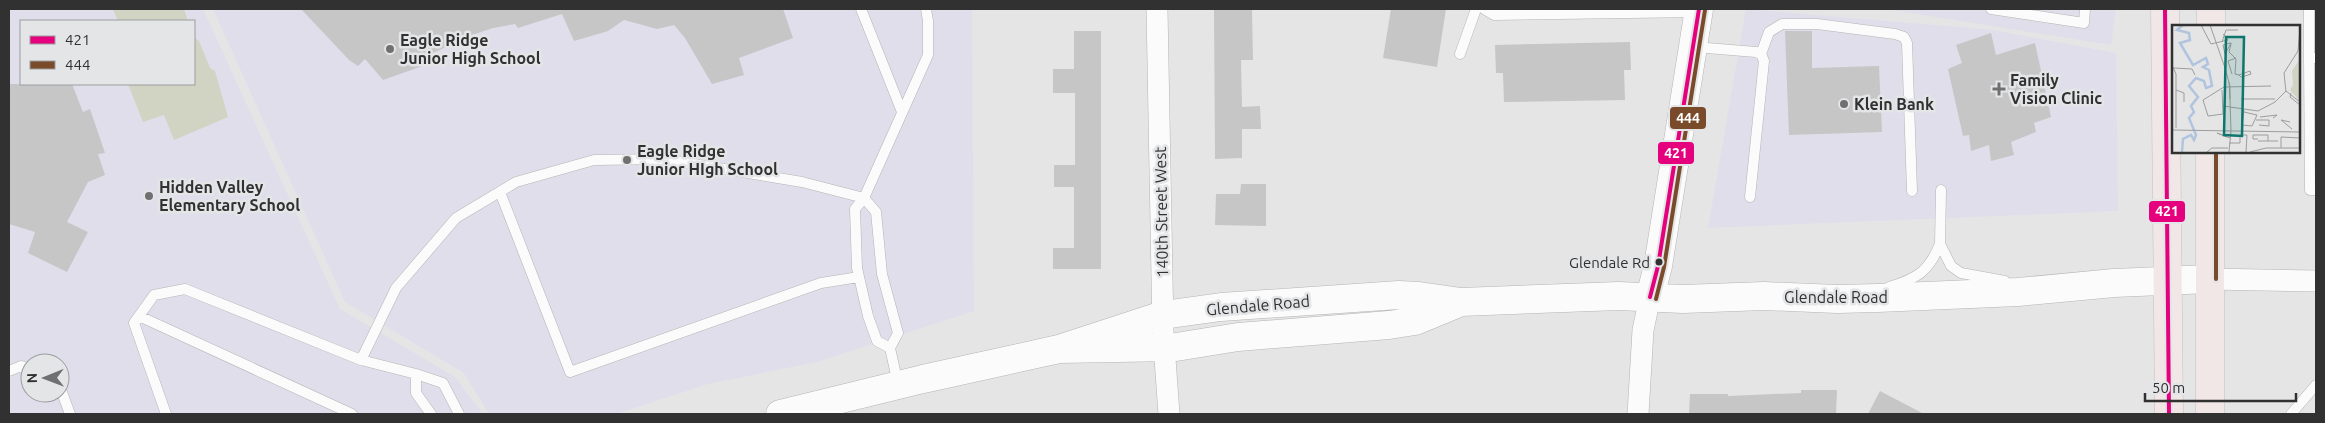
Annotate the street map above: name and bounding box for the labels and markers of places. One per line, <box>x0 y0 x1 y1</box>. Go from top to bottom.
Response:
place label: Eagle Ridge Junior High School <box>400 31 541 67</box>
marker: Eagle Ridge Junior High School <box>384 43 396 55</box>
place label: Family Vision Clinic <box>2010 71 2102 107</box>
marker: Family Vision Clinic <box>1992 82 2006 96</box>
place label: Klein Bank <box>1854 95 1934 113</box>
marker: Klein Bank <box>1838 98 1850 110</box>
place label: Eagle Ridge Junior HIgh School <box>637 142 778 178</box>
marker: Eagle Ridge Junior HIgh School <box>621 154 633 166</box>
place label: Hidden Valley Elementary School <box>159 178 300 214</box>
marker: Hidden Valley Elementary School <box>143 190 155 202</box>
place label: Glendale Rd <box>1569 254 1650 271</box>
marker: Glendale Rd <box>1654 257 1664 267</box>

